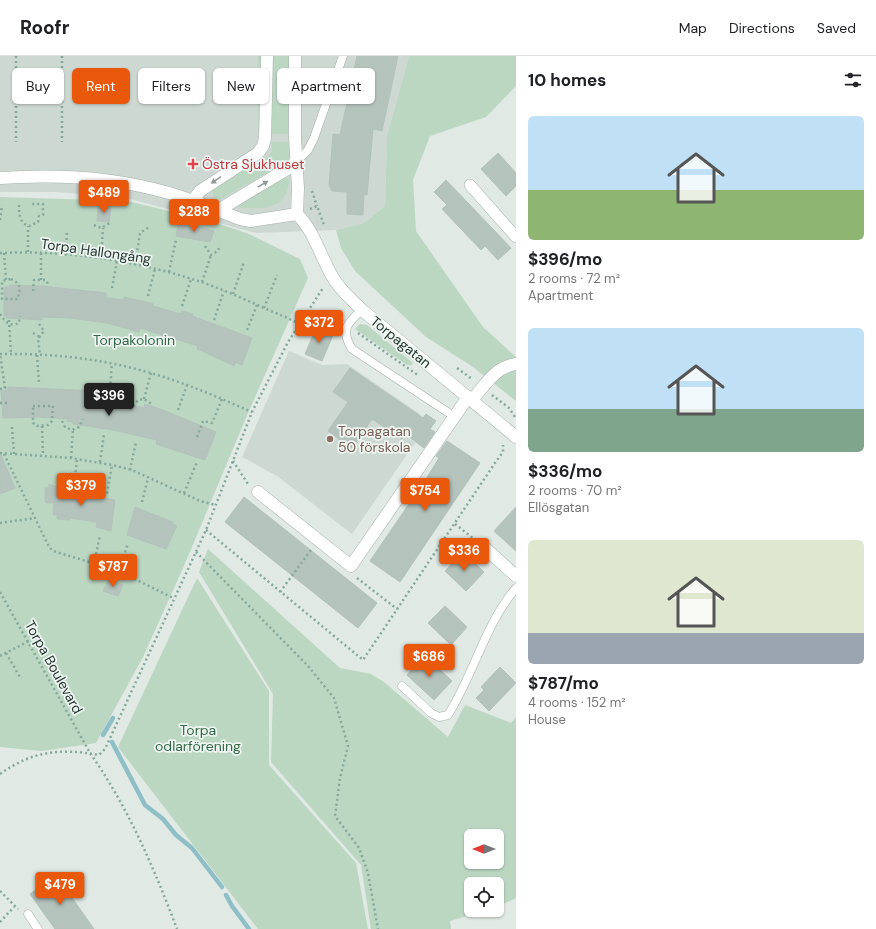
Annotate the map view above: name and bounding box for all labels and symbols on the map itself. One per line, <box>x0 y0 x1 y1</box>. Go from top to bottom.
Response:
place label: Östra Sjukhuset <box>202 155 304 173</box>
marker: Östra Sjukhuset <box>187 158 199 170</box>
one-way arrow <box>211 176 222 184</box>
pin: $489 <box>80 180 128 214</box>
one-way arrow <box>257 180 269 187</box>
pin: $288 <box>170 199 218 233</box>
street label: Torpa Hallongång <box>40 234 152 268</box>
pin: $372 <box>295 310 343 344</box>
street label: Torpagatan <box>367 312 435 372</box>
park label: Torpakolonin <box>93 331 175 349</box>
pin: $396 <box>85 383 133 417</box>
place label: Torpagatan 50 förskola <box>338 422 411 456</box>
marker: Torpagatan 50 förskola <box>325 434 335 444</box>
pin: $379 <box>57 473 105 507</box>
pin: $754 <box>401 478 449 512</box>
pin: $336 <box>440 538 488 572</box>
pin: $787 <box>89 554 137 588</box>
street label: Torpa Boulevard <box>21 617 87 717</box>
pin: $686 <box>405 644 453 678</box>
park label: Torpa odlarförening <box>155 721 241 755</box>
north arrow <box>464 829 504 869</box>
pin: $479 <box>36 872 84 906</box>

